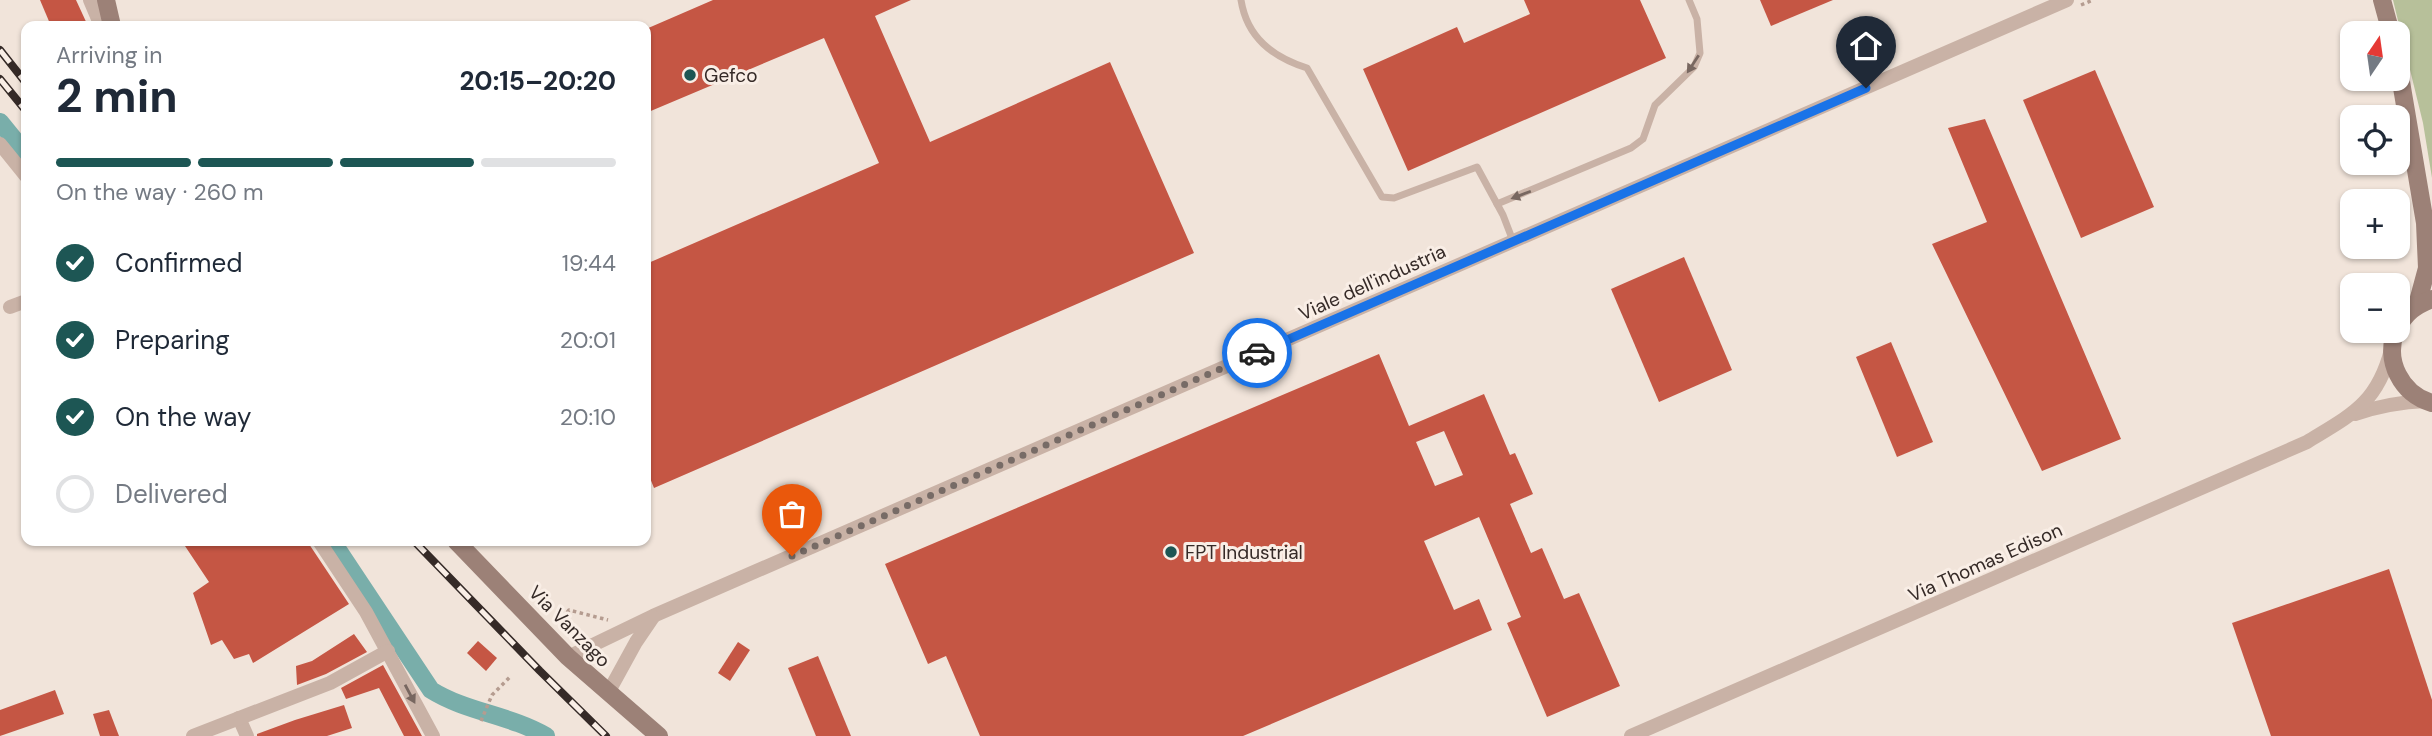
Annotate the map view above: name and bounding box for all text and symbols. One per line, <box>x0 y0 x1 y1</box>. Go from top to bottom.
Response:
pin <box>1836 16 1896 88</box>
north arrow <box>2340 21 2410 91</box>
map controls <box>2340 21 2410 343</box>
icon: home <box>1847 27 1885 65</box>
text: Arriving in <box>56 40 162 70</box>
one-way arrow <box>1686 55 1700 73</box>
place label: Gefco <box>704 63 757 88</box>
text: 20:15–20:20 <box>459 64 616 98</box>
text: 2 min <box>56 66 178 126</box>
marker: Gefco <box>682 67 698 83</box>
button: locate <box>2340 105 2410 175</box>
text: On the way · 260 m <box>56 177 263 207</box>
button: + <box>2340 189 2410 259</box>
one-way arrow <box>1510 190 1531 201</box>
street label: Viale dell'industria <box>1295 239 1450 326</box>
icon: check <box>56 244 94 282</box>
text: Confirmed <box>115 246 242 280</box>
text: 19:44 <box>562 248 616 278</box>
button: − <box>2340 273 2410 343</box>
courier <box>1222 318 1292 388</box>
icon: check <box>56 321 94 359</box>
text: Preparing <box>115 323 230 357</box>
text: 20:01 <box>560 325 616 355</box>
icon: car <box>1238 334 1276 372</box>
icon: check <box>56 398 94 436</box>
text: On the way <box>115 400 251 434</box>
text: 20:10 <box>560 402 616 432</box>
text: Delivered <box>115 477 228 511</box>
pin <box>762 484 822 556</box>
icon: bag <box>773 495 811 533</box>
street label: Via Thomas Edison <box>1904 517 2066 608</box>
place label: FPT Industrial <box>1185 540 1303 565</box>
marker: FPT Industrial <box>1163 544 1179 560</box>
street label: Via Vanzago <box>523 580 616 673</box>
one-way arrow <box>404 684 416 704</box>

